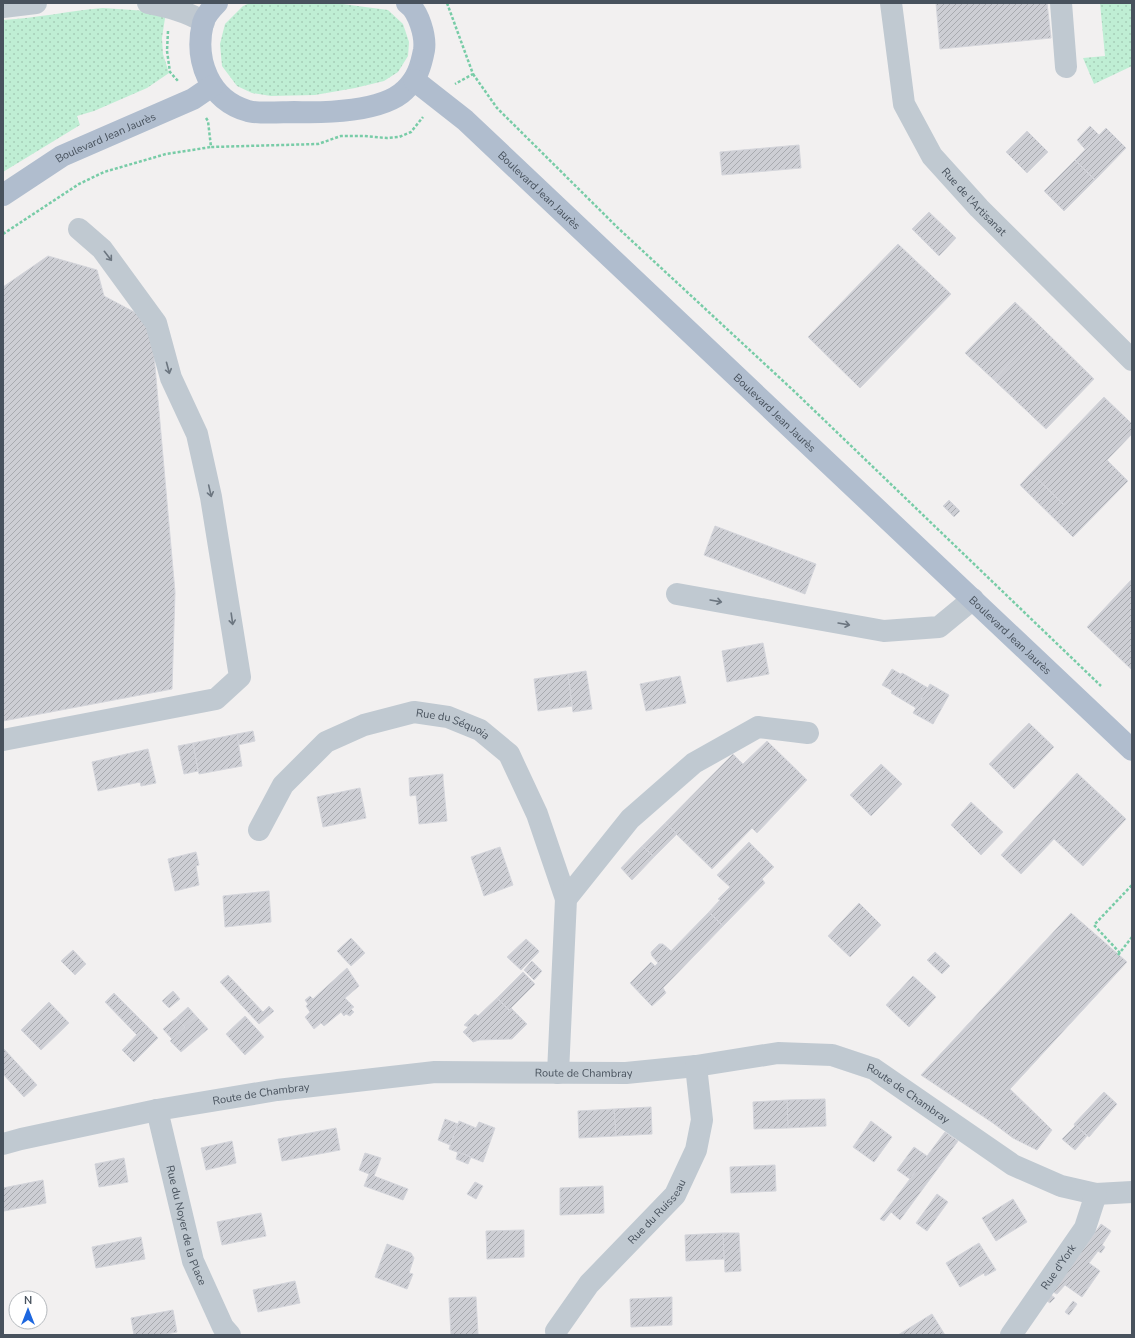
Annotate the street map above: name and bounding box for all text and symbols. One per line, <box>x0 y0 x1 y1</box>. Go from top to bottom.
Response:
street label: Boulevard Jean Jaurès <box>52 109 158 166</box>
street label: Boulevard Jean Jaurès <box>494 148 583 233</box>
street label: Rue de l'Artisanat <box>938 165 1010 239</box>
one-way arrow <box>103 250 112 261</box>
one-way arrow <box>165 361 172 374</box>
street label: Boulevard Jean Jaurès <box>730 370 819 456</box>
one-way arrow <box>206 484 214 497</box>
street label: Boulevard Jean Jaurès <box>966 593 1055 678</box>
one-way arrow <box>709 597 722 605</box>
one-way arrow <box>228 612 236 625</box>
one-way arrow <box>837 620 850 628</box>
street label: Rue du Séquoia <box>415 705 493 743</box>
street label: Route de Chambray <box>865 1060 953 1127</box>
street label: Route de Chambray <box>535 1065 634 1081</box>
street label: Route de Chambray <box>211 1079 311 1109</box>
street label: Rue du Noyer de la Place <box>162 1164 210 1288</box>
street label: Rue du Ruisseau <box>625 1177 689 1248</box>
street label: Rue d'York <box>1038 1241 1080 1293</box>
north arrow <box>8 1290 48 1330</box>
text: N <box>24 1293 32 1308</box>

